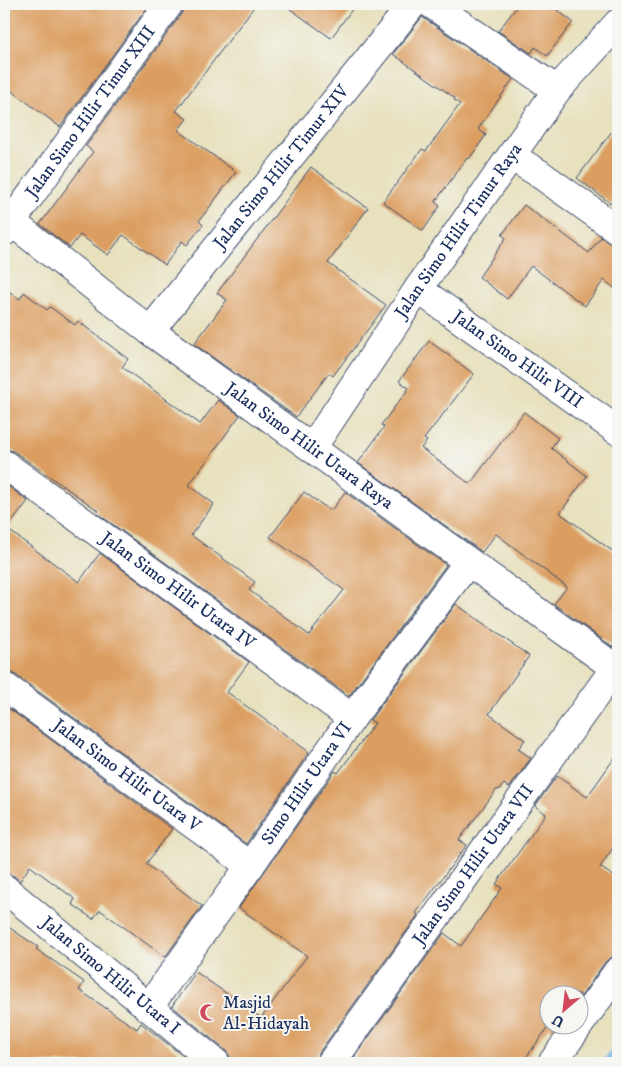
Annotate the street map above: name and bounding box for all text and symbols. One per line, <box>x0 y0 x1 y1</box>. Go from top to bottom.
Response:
street label: Jalan Simo Hilir Timur XIII <box>20 22 161 204</box>
street label: Jalan Simo Hilir Timur XIV <box>208 80 355 255</box>
street label: Jalan Simo Hilir Timur Raya <box>389 139 527 324</box>
street label: Jalan Simo Hilir VIII <box>446 305 587 413</box>
street label: Jalan Simo Hilir Utara Raya <box>219 377 398 515</box>
street label: Jalan Simo Hilir Utara IV <box>95 526 260 655</box>
street label: Jalan Simo Hilir Utara V <box>47 713 205 838</box>
street label: Simo Hilir Utara VI <box>257 718 357 849</box>
street label: Jalan Simo Hilir Utara VII <box>407 780 539 951</box>
street label: Jalan Simo Hilir Utara I <box>35 911 185 1040</box>
north arrow <box>540 984 590 1034</box>
place label: Masjid Al-Hidayah <box>223 992 310 1035</box>
mosque icon: Masjid Al-Hidayah <box>199 1003 219 1023</box>
text: U <box>549 1010 567 1031</box>

